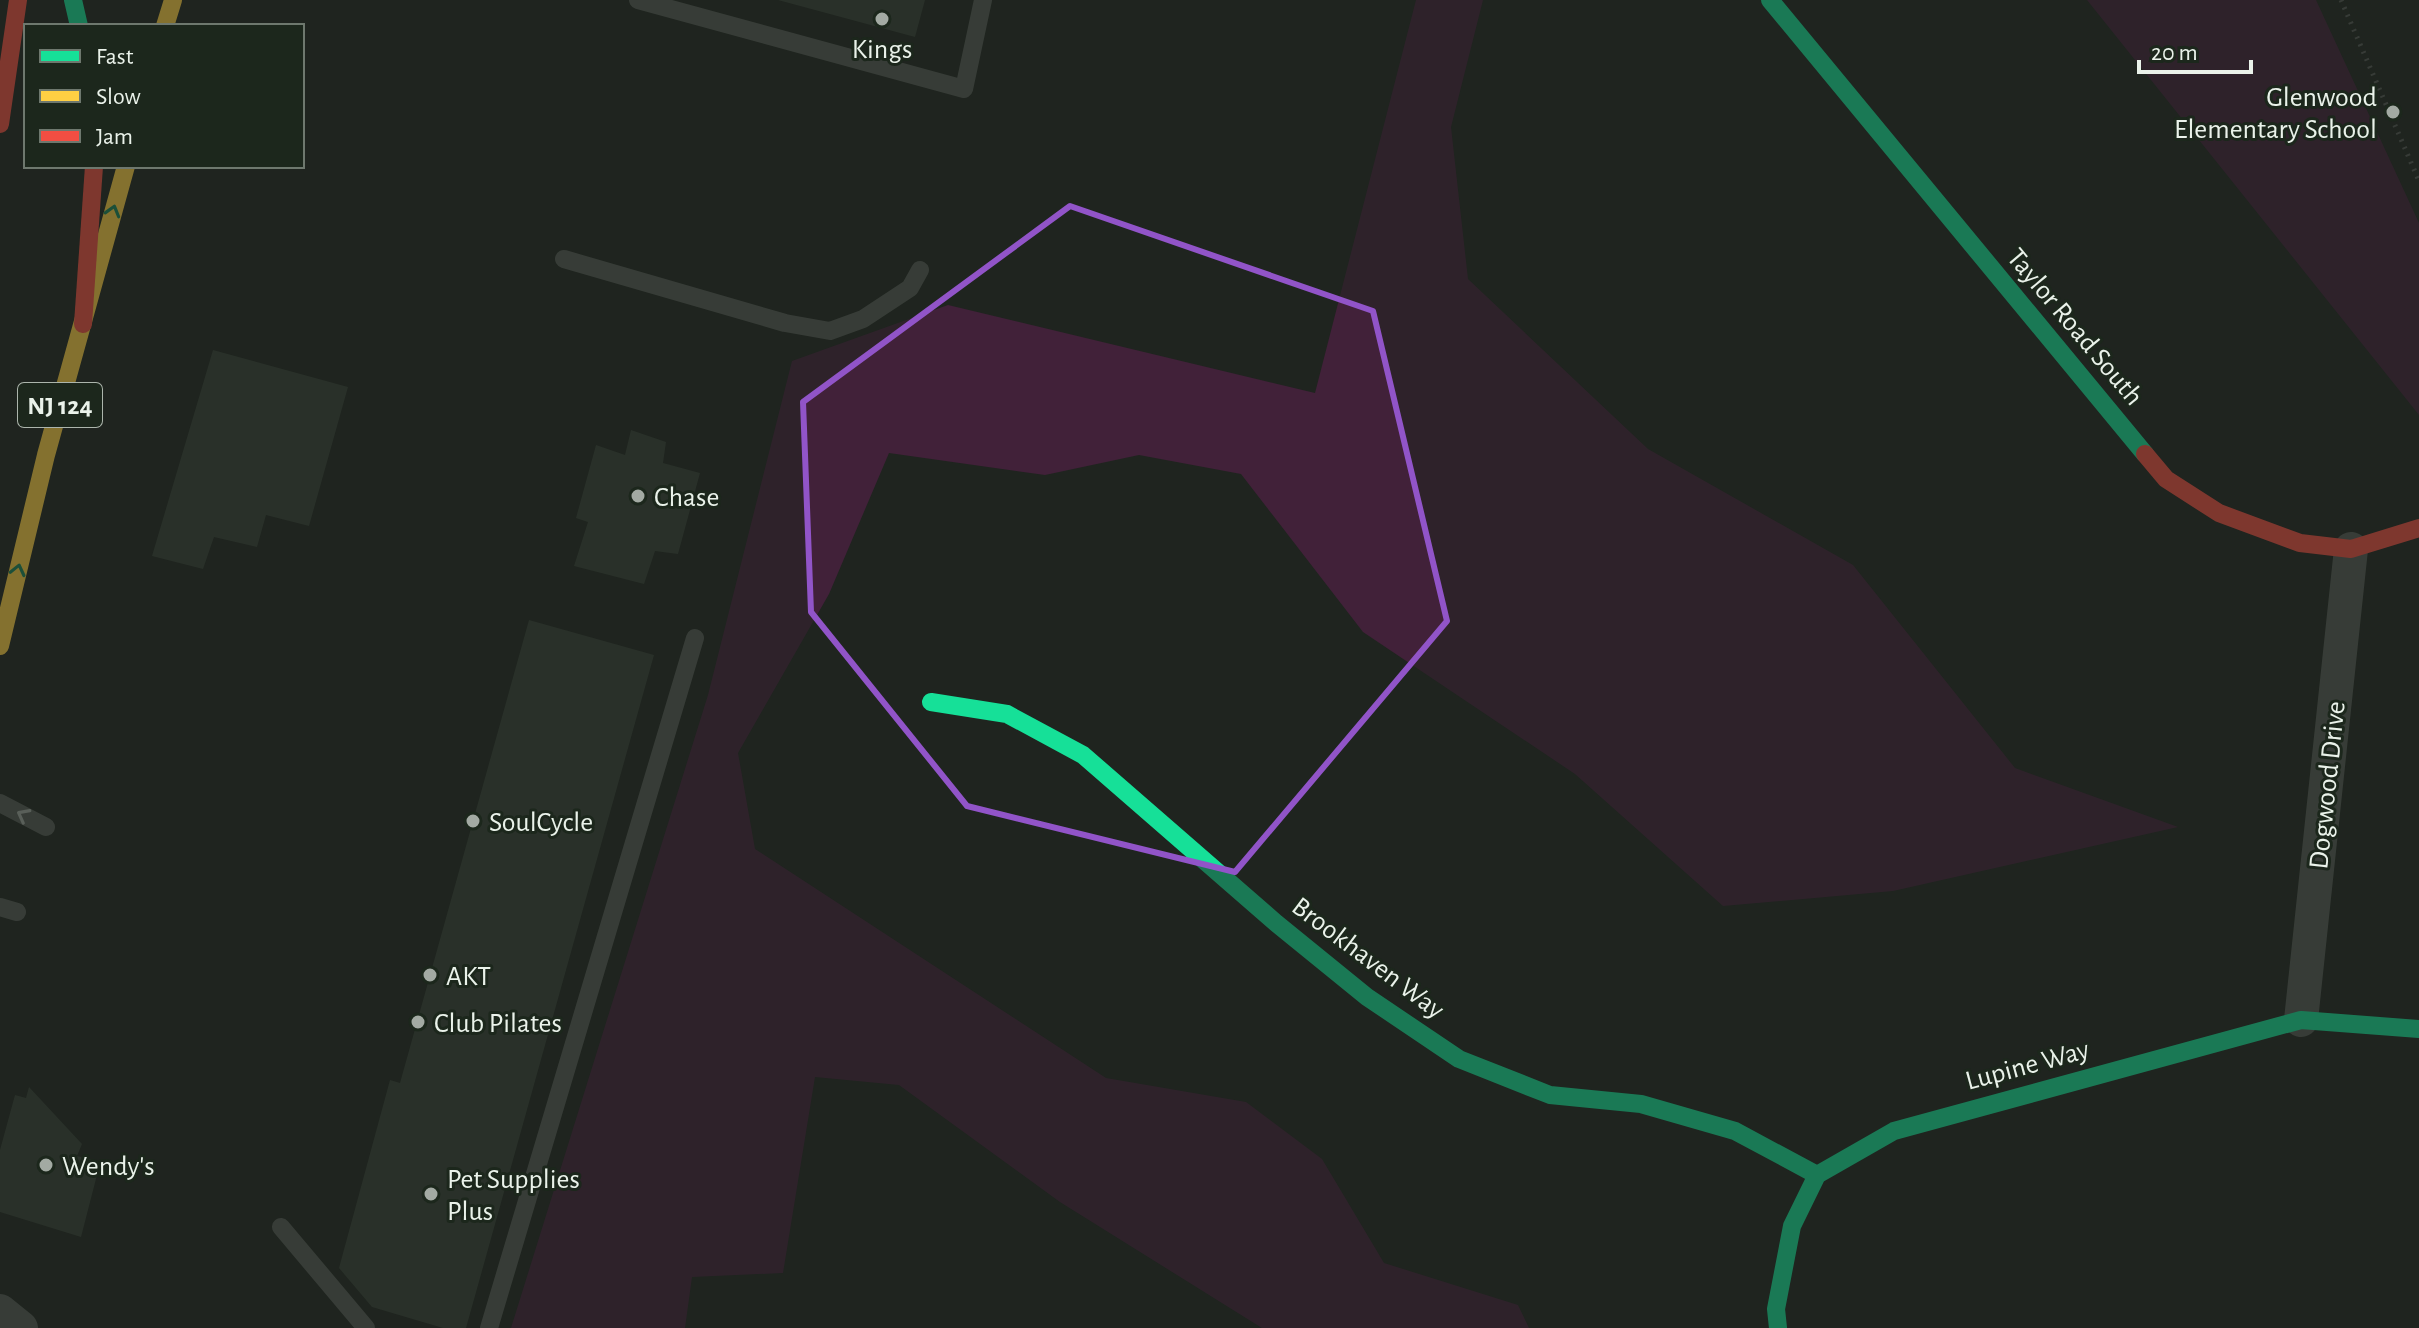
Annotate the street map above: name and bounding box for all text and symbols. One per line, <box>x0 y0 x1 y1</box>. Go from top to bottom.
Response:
marker: Kings <box>873 10 891 28</box>
legend <box>24 24 304 168</box>
scale bar <box>2139 24 2251 74</box>
place label: Kings <box>852 36 912 64</box>
text: 20 m <box>2151 41 2198 65</box>
text: Fast <box>96 45 134 69</box>
place label: Glenwood Elementary School <box>2174 84 2377 144</box>
text: Slow <box>96 85 141 109</box>
marker: Glenwood Elementary School <box>2384 103 2402 121</box>
text: Jam <box>96 125 133 149</box>
one-way arrow <box>104 204 120 218</box>
street label: Taylor Road South <box>2001 244 2148 411</box>
road number: NJ 124 <box>18 383 102 427</box>
place label: Chase <box>654 484 719 512</box>
marker: Chase <box>629 487 647 505</box>
one-way arrow <box>9 564 26 578</box>
street label: Dogwood Drive <box>2305 700 2351 871</box>
place label: SoulCycle <box>489 809 593 837</box>
one-way arrow <box>17 810 31 825</box>
marker: SoulCycle <box>464 812 482 830</box>
street label: Brookhaven Way <box>1286 892 1449 1025</box>
place label: AKT <box>446 963 491 991</box>
marker: AKT <box>421 966 439 984</box>
place label: Club Pilates <box>434 1010 562 1038</box>
marker: Club Pilates <box>409 1013 427 1031</box>
street label: Lupine Way <box>1963 1036 2092 1096</box>
place label: Wendy's <box>62 1153 155 1181</box>
marker: Wendy's <box>37 1156 55 1174</box>
place label: Pet Supplies Plus <box>447 1166 580 1226</box>
marker: Pet Supplies Plus <box>422 1185 440 1203</box>

